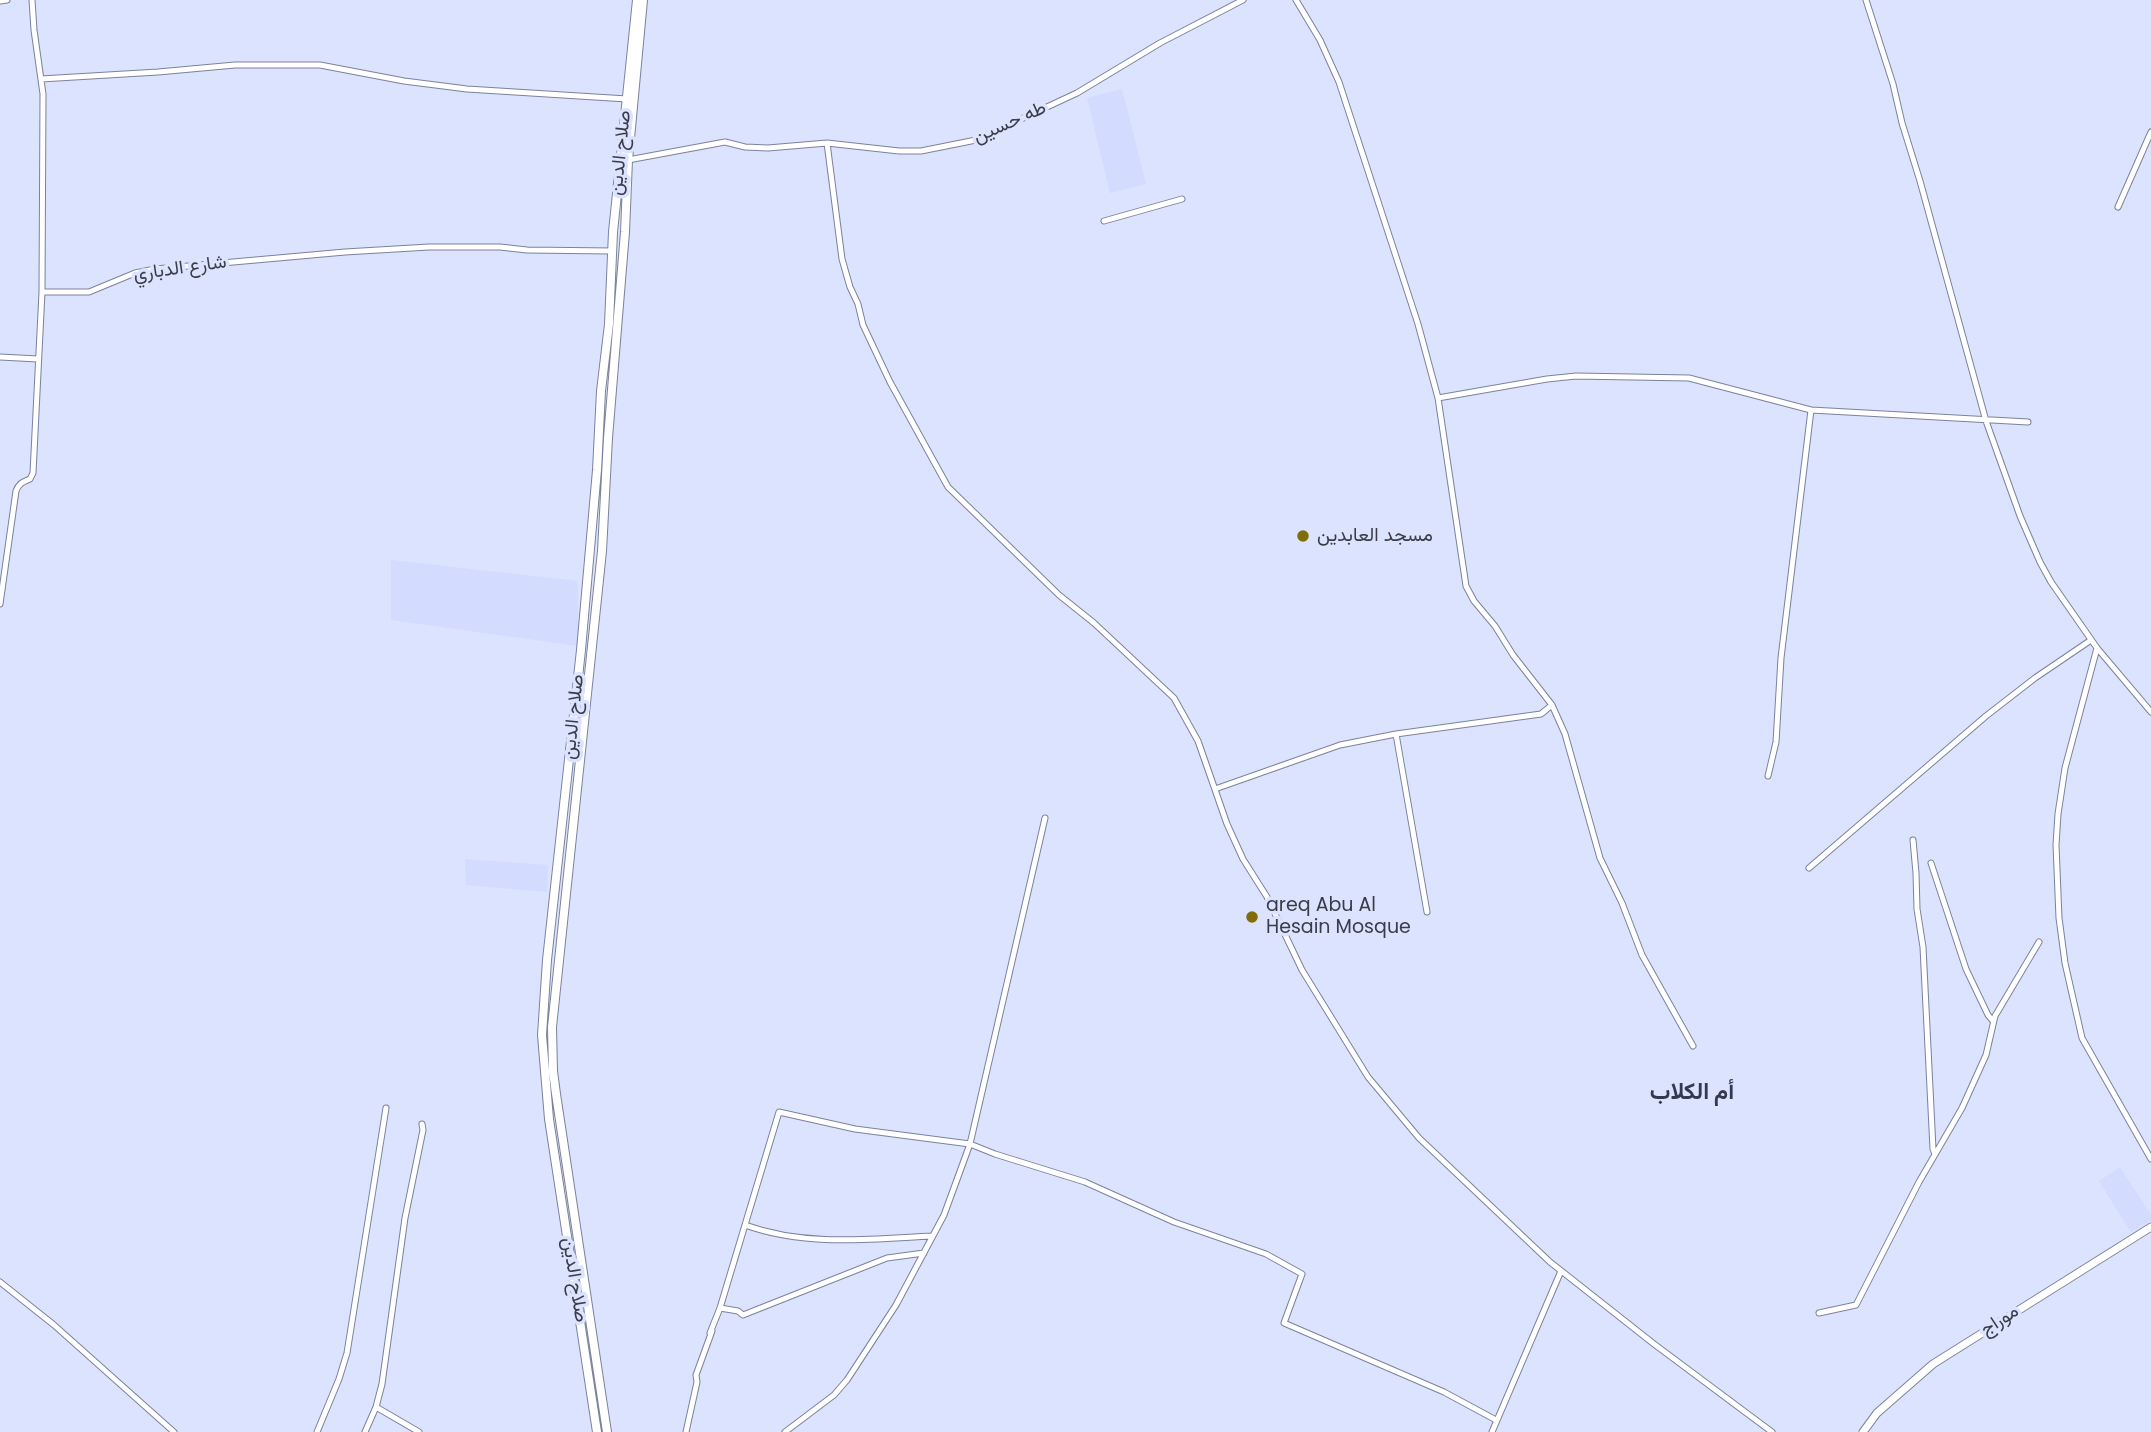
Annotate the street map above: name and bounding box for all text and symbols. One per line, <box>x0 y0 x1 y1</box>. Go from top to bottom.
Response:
street label: طه حسين <box>970 97 1050 149</box>
street label: صلاح الدين <box>605 109 637 197</box>
street label: شارع الدباري <box>132 251 228 287</box>
place label: مسجد العابدين <box>1317 525 1433 547</box>
marker: مسجد العابدين <box>1295 528 1311 544</box>
street label: صلاح الدين <box>558 673 590 761</box>
place label: areq Abu Al Hesain Mosque <box>1266 895 1411 939</box>
marker: areq Abu Al Hesain Mosque <box>1244 909 1260 925</box>
district label: أم الكلاب <box>1650 1079 1734 1107</box>
street label: صلاح الدين <box>556 1236 592 1324</box>
street label: موراج <box>1977 1300 2023 1342</box>

